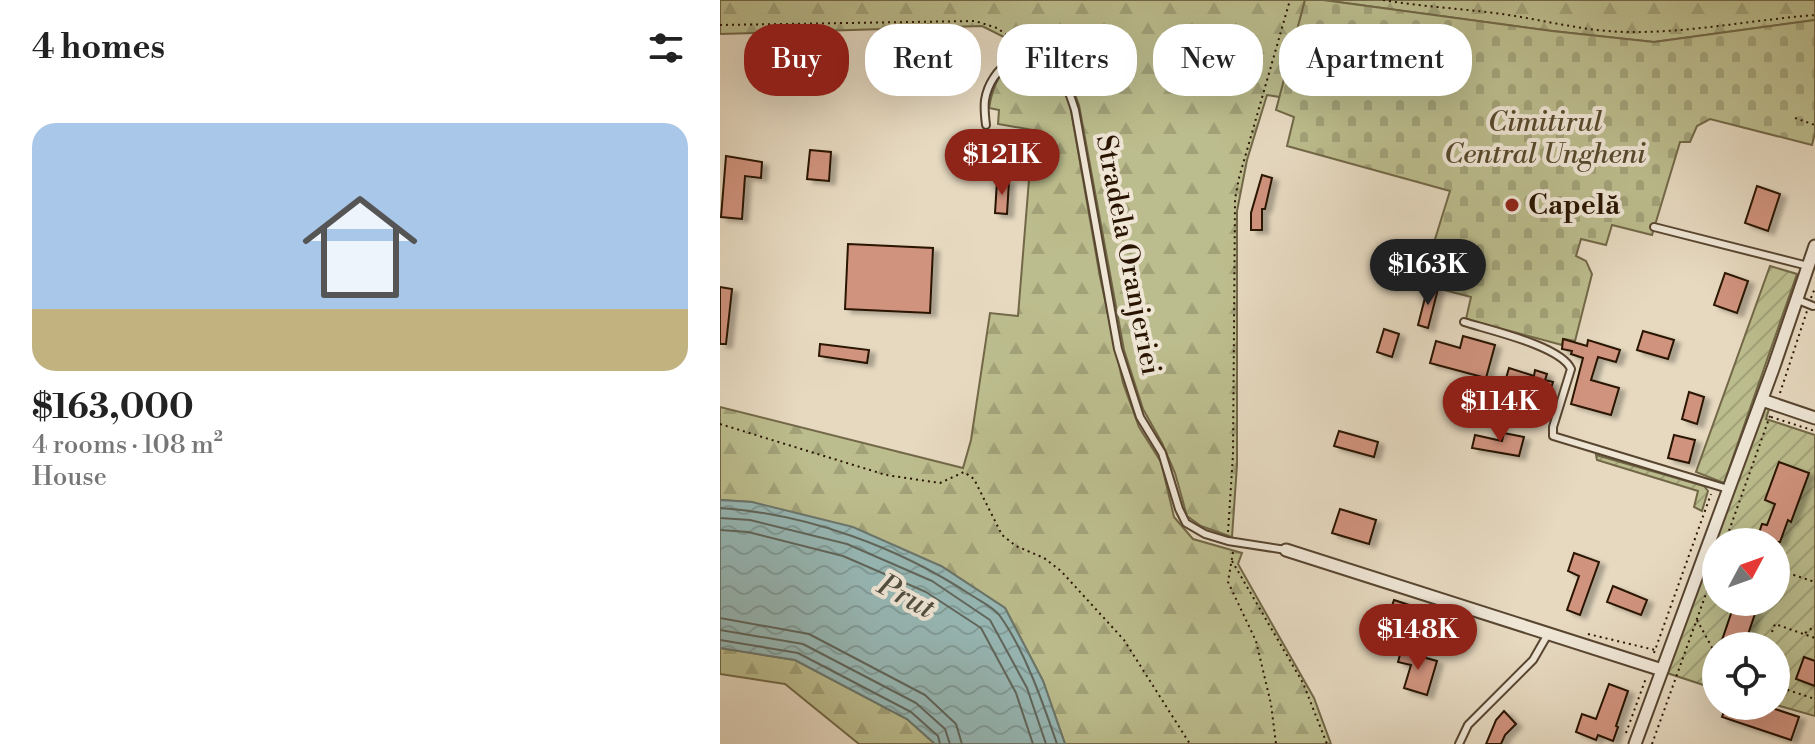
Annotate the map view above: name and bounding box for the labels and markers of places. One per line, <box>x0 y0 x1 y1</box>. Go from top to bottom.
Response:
pin: $121K <box>946 129 1058 197</box>
place label: Capelă <box>1528 188 1621 223</box>
marker: Capelă <box>1503 196 1521 214</box>
pin: $163K <box>1372 239 1484 307</box>
pin: $114K <box>1444 376 1556 444</box>
pin: $148K <box>1362 604 1474 672</box>

